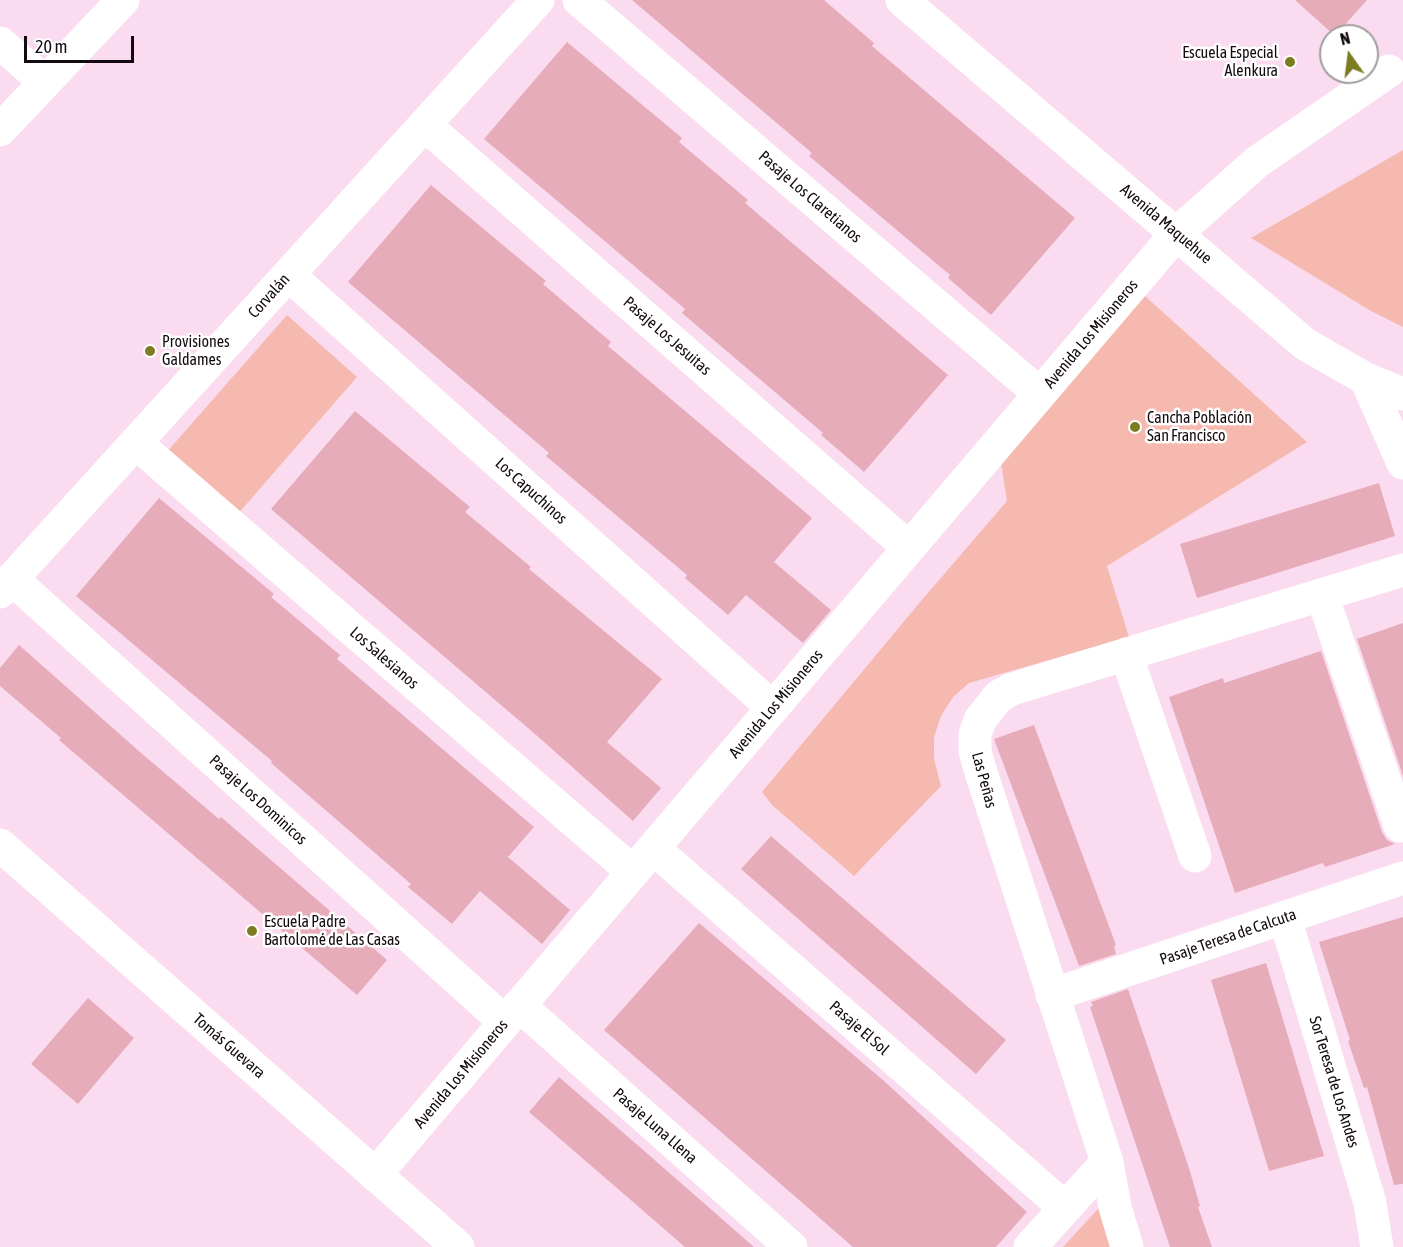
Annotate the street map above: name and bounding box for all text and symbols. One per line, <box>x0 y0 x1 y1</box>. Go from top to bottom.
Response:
scale bar <box>27 24 136 62</box>
north arrow <box>1319 24 1379 84</box>
text: N <box>1338 29 1352 48</box>
text: 20 m <box>35 36 67 57</box>
place label: Escuela Especial Alenkura <box>1182 43 1278 81</box>
marker: Escuela Especial Alenkura <box>1283 55 1297 69</box>
street label: Pasaje Los Claretianos <box>755 147 865 247</box>
street label: Avenida Maquehue <box>1116 180 1216 268</box>
street label: Corvalán <box>244 270 294 322</box>
street label: Avenida Los Misioneros <box>1040 276 1142 392</box>
street label: Pasaje Los Jesuitas <box>619 293 715 379</box>
place label: Provisiones Galdames <box>162 332 230 370</box>
marker: Provisiones Galdames <box>143 344 157 358</box>
place label: Cancha Población San Francisco <box>1147 408 1252 446</box>
marker: Cancha Población San Francisco <box>1128 420 1142 434</box>
street label: Los Capuchinos <box>491 454 571 528</box>
street label: Los Salesianos <box>346 623 422 693</box>
street label: Avenida Los Misioneros <box>725 646 827 762</box>
street label: Las Peñas <box>967 750 1001 810</box>
street label: Pasaje Los Dominicos <box>205 751 311 849</box>
street label: Pasaje Teresa de Calcuta <box>1157 905 1299 969</box>
place label: Escuela Padre Bartolomé de Las Casas <box>264 912 400 950</box>
marker: Escuela Padre Bartolomé de Las Casas <box>245 924 259 938</box>
street label: Pasaje El Sol <box>825 997 893 1059</box>
street label: Tomás Guevara <box>189 1009 269 1083</box>
street label: Sor Teresa de Los Andes <box>1305 1014 1363 1150</box>
street label: Avenida Los Misioneros <box>410 1016 512 1132</box>
street label: Pasaje Luna Llena <box>609 1084 701 1168</box>

